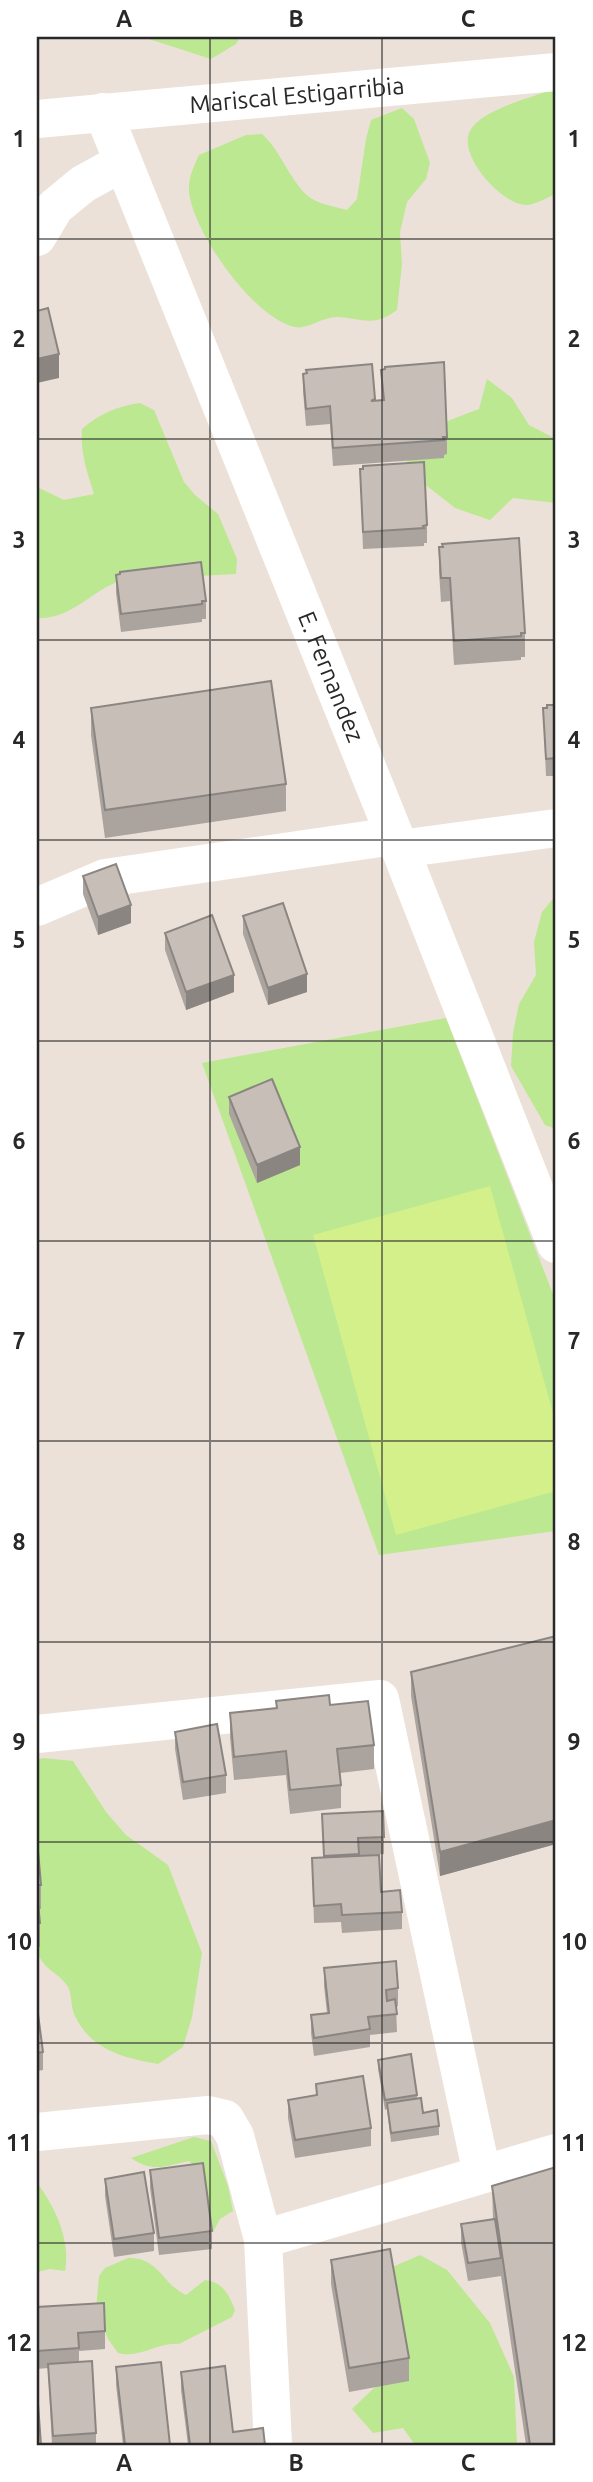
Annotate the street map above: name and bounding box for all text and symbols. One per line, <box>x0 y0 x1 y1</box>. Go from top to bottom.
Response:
text: A <box>116 6 132 31</box>
text: B <box>288 6 304 31</box>
text: C <box>461 6 476 31</box>
street label: Mariscal Estigarribia <box>188 72 405 118</box>
text: 1 <box>13 126 25 151</box>
text: 1 <box>568 126 580 151</box>
text: 2 <box>13 326 25 351</box>
text: 2 <box>568 326 580 351</box>
text: 3 <box>13 527 25 552</box>
text: 3 <box>568 527 580 552</box>
street label: E. Fernandez <box>293 608 369 746</box>
text: 4 <box>13 727 26 752</box>
text: 4 <box>568 727 581 752</box>
text: 5 <box>13 927 25 952</box>
text: 5 <box>568 927 580 952</box>
text: 6 <box>13 1128 26 1153</box>
text: 6 <box>568 1128 581 1153</box>
text: 7 <box>13 1328 25 1353</box>
text: 7 <box>568 1328 580 1353</box>
text: 8 <box>13 1529 25 1554</box>
text: 8 <box>568 1529 580 1554</box>
text: 9 <box>13 1729 25 1754</box>
text: 9 <box>568 1729 580 1754</box>
text: 10 <box>6 1929 32 1954</box>
text: 10 <box>561 1929 587 1954</box>
text: 11 <box>6 2130 32 2155</box>
text: 11 <box>561 2130 587 2155</box>
text: 12 <box>6 2330 32 2355</box>
text: 12 <box>561 2330 587 2355</box>
text: A <box>116 2450 132 2475</box>
text: B <box>288 2450 304 2475</box>
text: C <box>461 2450 476 2475</box>

